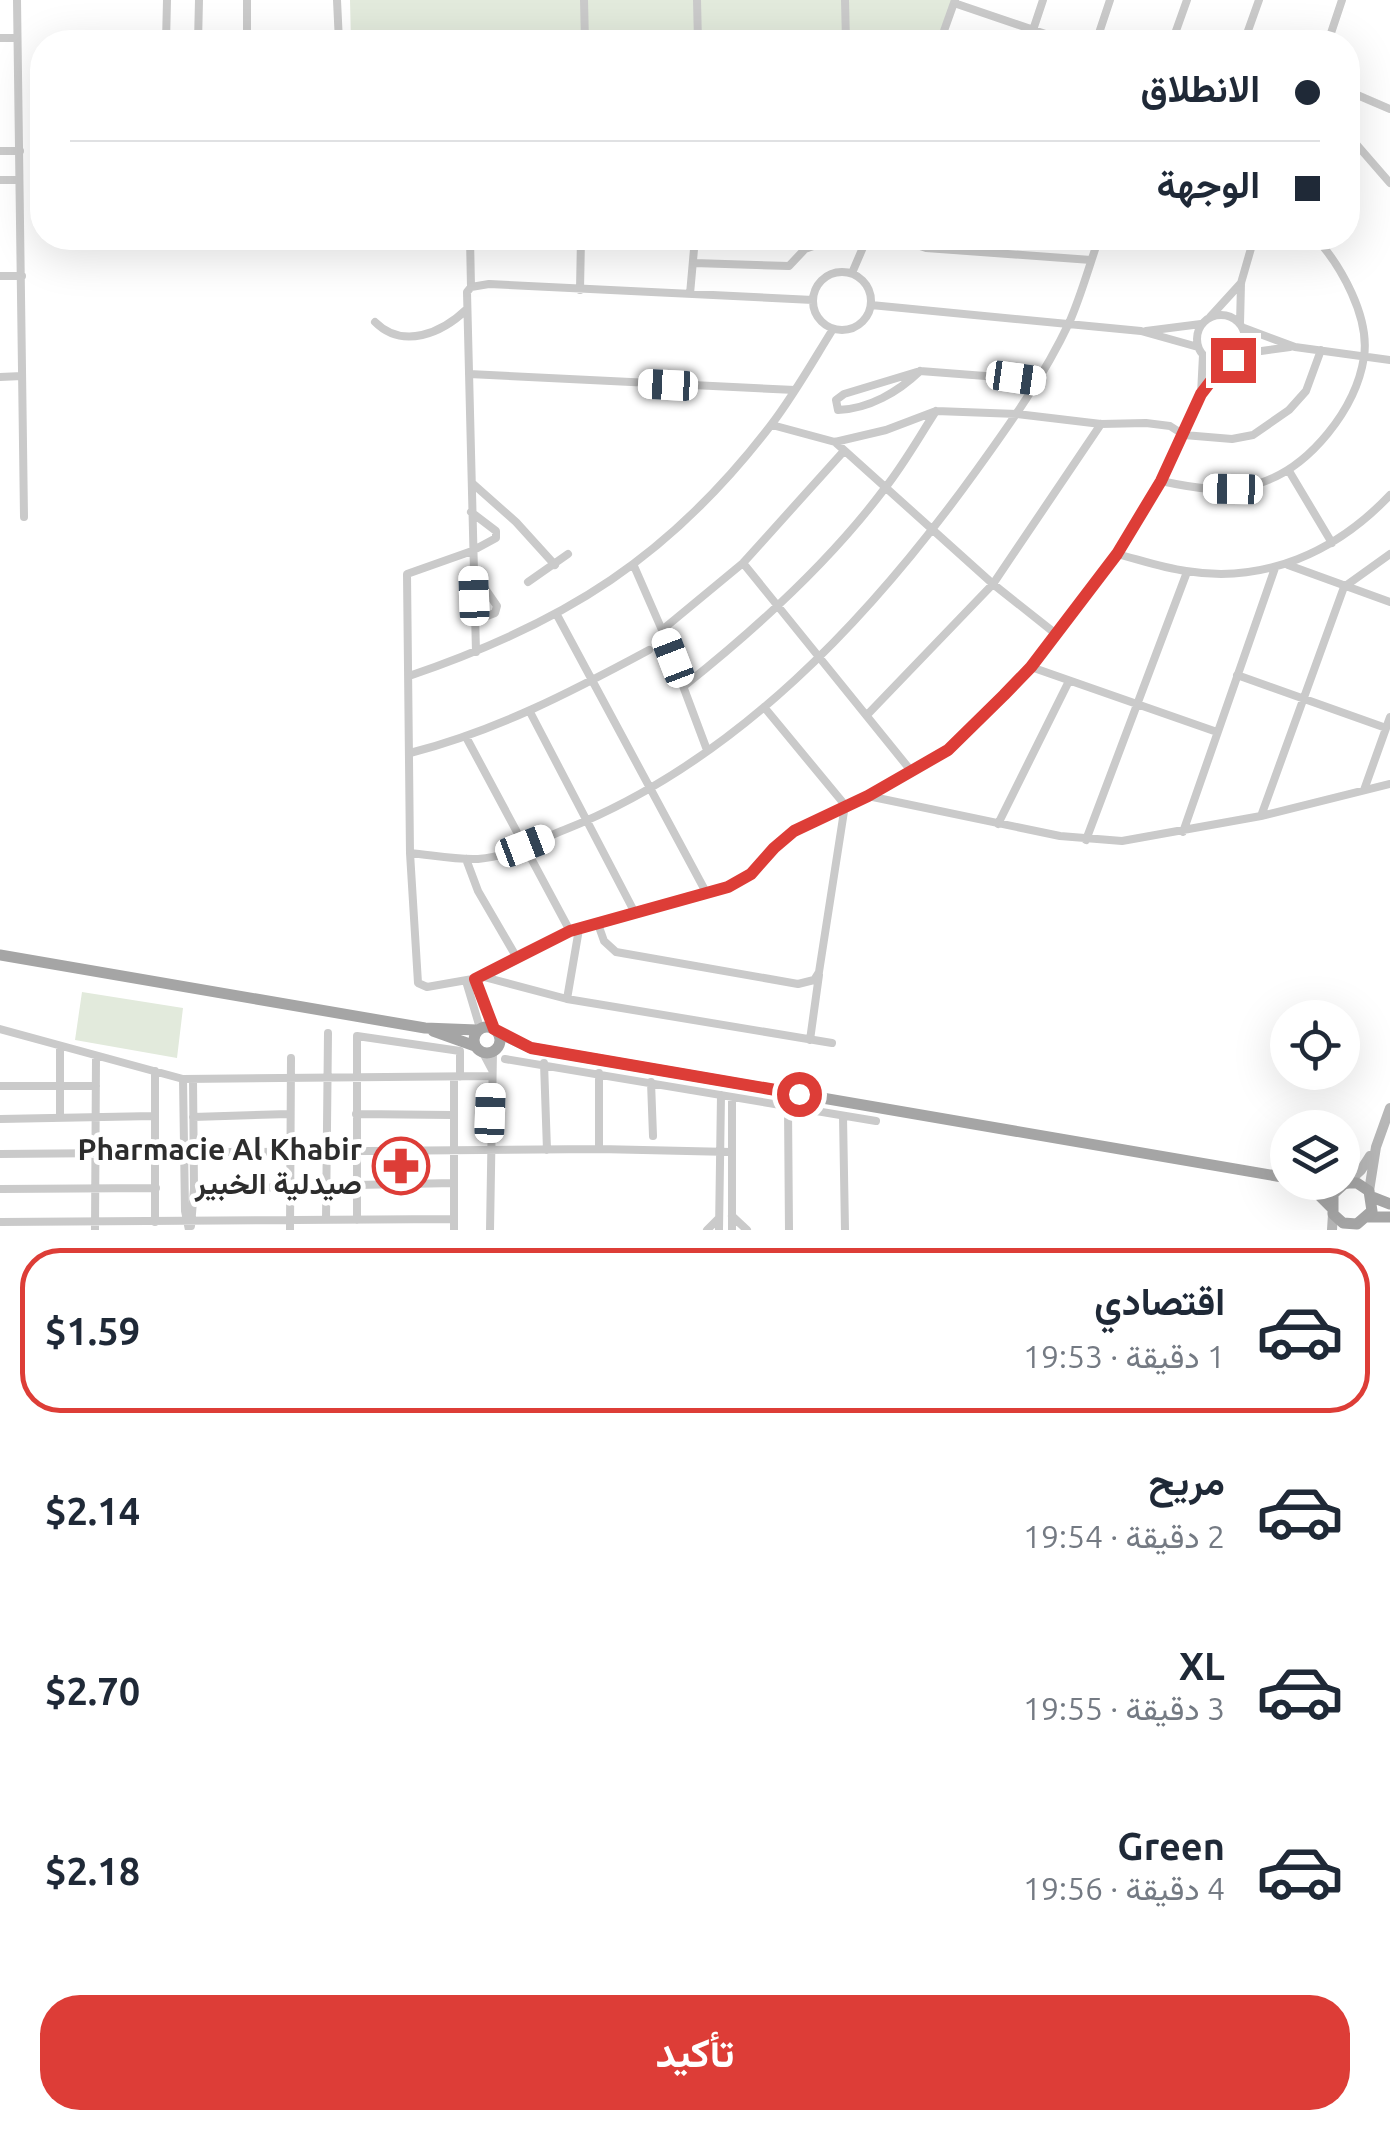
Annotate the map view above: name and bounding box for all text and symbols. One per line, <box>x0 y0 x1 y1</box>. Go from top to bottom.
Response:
text: الانطلاق <box>1141 67 1260 109</box>
text: الوجهة <box>1157 163 1260 205</box>
route end <box>1211 338 1256 383</box>
car <box>984 359 1048 397</box>
car <box>637 368 699 402</box>
car <box>1203 473 1263 505</box>
car <box>458 565 490 627</box>
car <box>648 625 698 691</box>
car <box>492 821 558 871</box>
map controls <box>1270 1000 1360 1200</box>
button: locate <box>1270 1000 1360 1090</box>
route start <box>777 1072 822 1117</box>
car <box>474 1082 506 1144</box>
button: layers <box>1270 1110 1360 1200</box>
place label: Pharmacie Al Khabir صيدلية الخبير <box>78 1132 363 1202</box>
pharmacy icon: Pharmacie Al Khabir صيدلية الخبير <box>371 1136 431 1196</box>
text: اقتصادي <box>1094 1280 1225 1322</box>
icon: car <box>1255 1286 1345 1376</box>
text: $1.59 <box>45 1310 140 1352</box>
text: 1 دقيقة · 19:53 <box>1023 1338 1225 1374</box>
text: مريح <box>1149 1460 1225 1502</box>
icon: car <box>1255 1466 1345 1556</box>
text: $2.14 <box>45 1490 140 1532</box>
text: 2 دقيقة · 19:54 <box>1023 1518 1225 1554</box>
text: XL <box>1179 1645 1225 1687</box>
icon: car <box>1255 1646 1345 1736</box>
text: $2.70 <box>45 1670 140 1712</box>
text: 3 دقيقة · 19:55 <box>1023 1690 1225 1726</box>
text: Green <box>1117 1825 1225 1867</box>
icon: car <box>1255 1826 1345 1916</box>
text: $2.18 <box>45 1850 140 1892</box>
text: 4 دقيقة · 19:56 <box>1023 1870 1225 1906</box>
button: تأكيد <box>40 1995 1350 2110</box>

